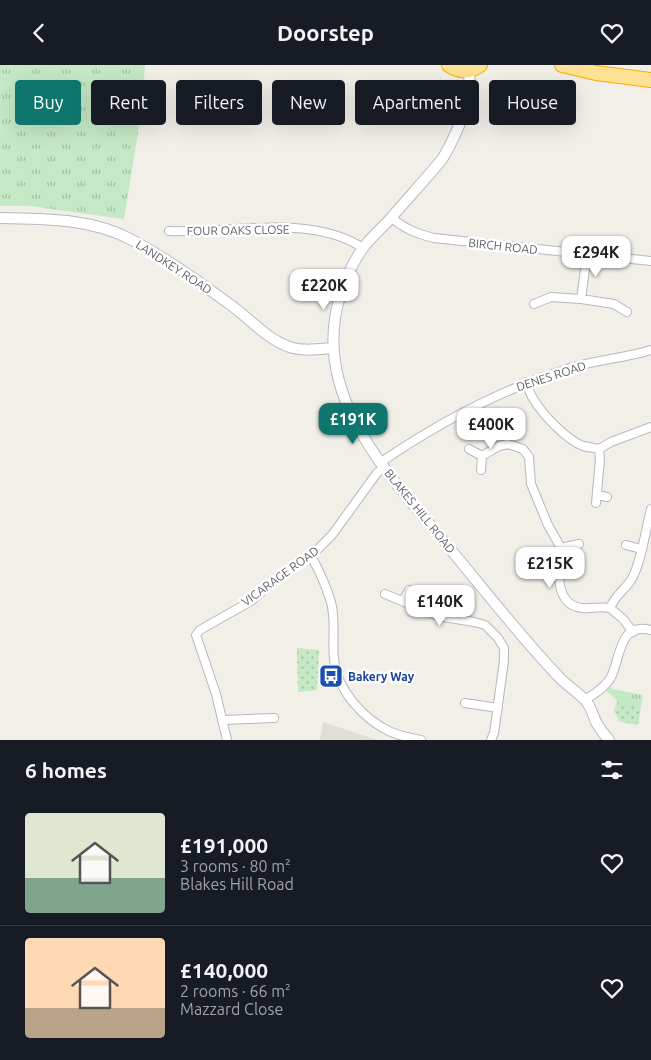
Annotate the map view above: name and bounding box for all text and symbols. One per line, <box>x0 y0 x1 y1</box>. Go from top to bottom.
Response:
icon: back <box>25 19 53 47</box>
icon: heart <box>598 19 626 47</box>
text: Doorstep <box>277 20 374 45</box>
chip: Buy <box>15 80 81 125</box>
chip: Rent <box>91 80 166 125</box>
chip: Filters <box>176 80 262 125</box>
chip: New <box>272 80 345 125</box>
chip: Apartment <box>355 80 479 125</box>
chip: House <box>489 80 576 125</box>
street label: FOUR OAKS CLOSE <box>186 223 290 237</box>
pin: £294K <box>561 235 631 278</box>
street label: BIRCH ROAD <box>468 236 538 256</box>
street label: LANDKEY ROAD <box>134 238 214 296</box>
text: £294K <box>573 243 619 261</box>
pin: £220K <box>289 269 359 311</box>
text: £220K <box>301 276 347 294</box>
street label: DENES ROAD <box>515 359 587 393</box>
pin: £191K <box>318 403 388 445</box>
pin: £400K <box>456 407 526 450</box>
text: £191K <box>330 410 376 428</box>
text: £400K <box>468 415 514 433</box>
street label: BLAKES HILL ROAD <box>382 466 458 556</box>
street label: VICARAGE ROAD <box>239 544 321 608</box>
pin: £215K <box>515 547 585 589</box>
text: £215K <box>527 554 573 572</box>
pin: £140K <box>405 585 475 627</box>
text: £140K <box>417 592 463 610</box>
bus stop icon: Bakery Way <box>318 663 344 689</box>
place label: Bakery Way <box>348 670 415 683</box>
icon: filters <box>598 756 626 784</box>
text: 6 homes <box>25 758 107 782</box>
icon: home <box>65 833 125 893</box>
text: £191,000 <box>180 833 268 857</box>
icon: heart <box>598 849 626 877</box>
text: 3 rooms · 80 m² <box>180 857 291 875</box>
text: Blakes Hill Road <box>180 875 294 893</box>
icon: home <box>65 958 125 1018</box>
text: £140,000 <box>180 958 268 982</box>
icon: heart <box>598 974 626 1002</box>
text: 2 rooms · 66 m² <box>180 982 291 1000</box>
text: Mazzard Close <box>180 1000 283 1018</box>

